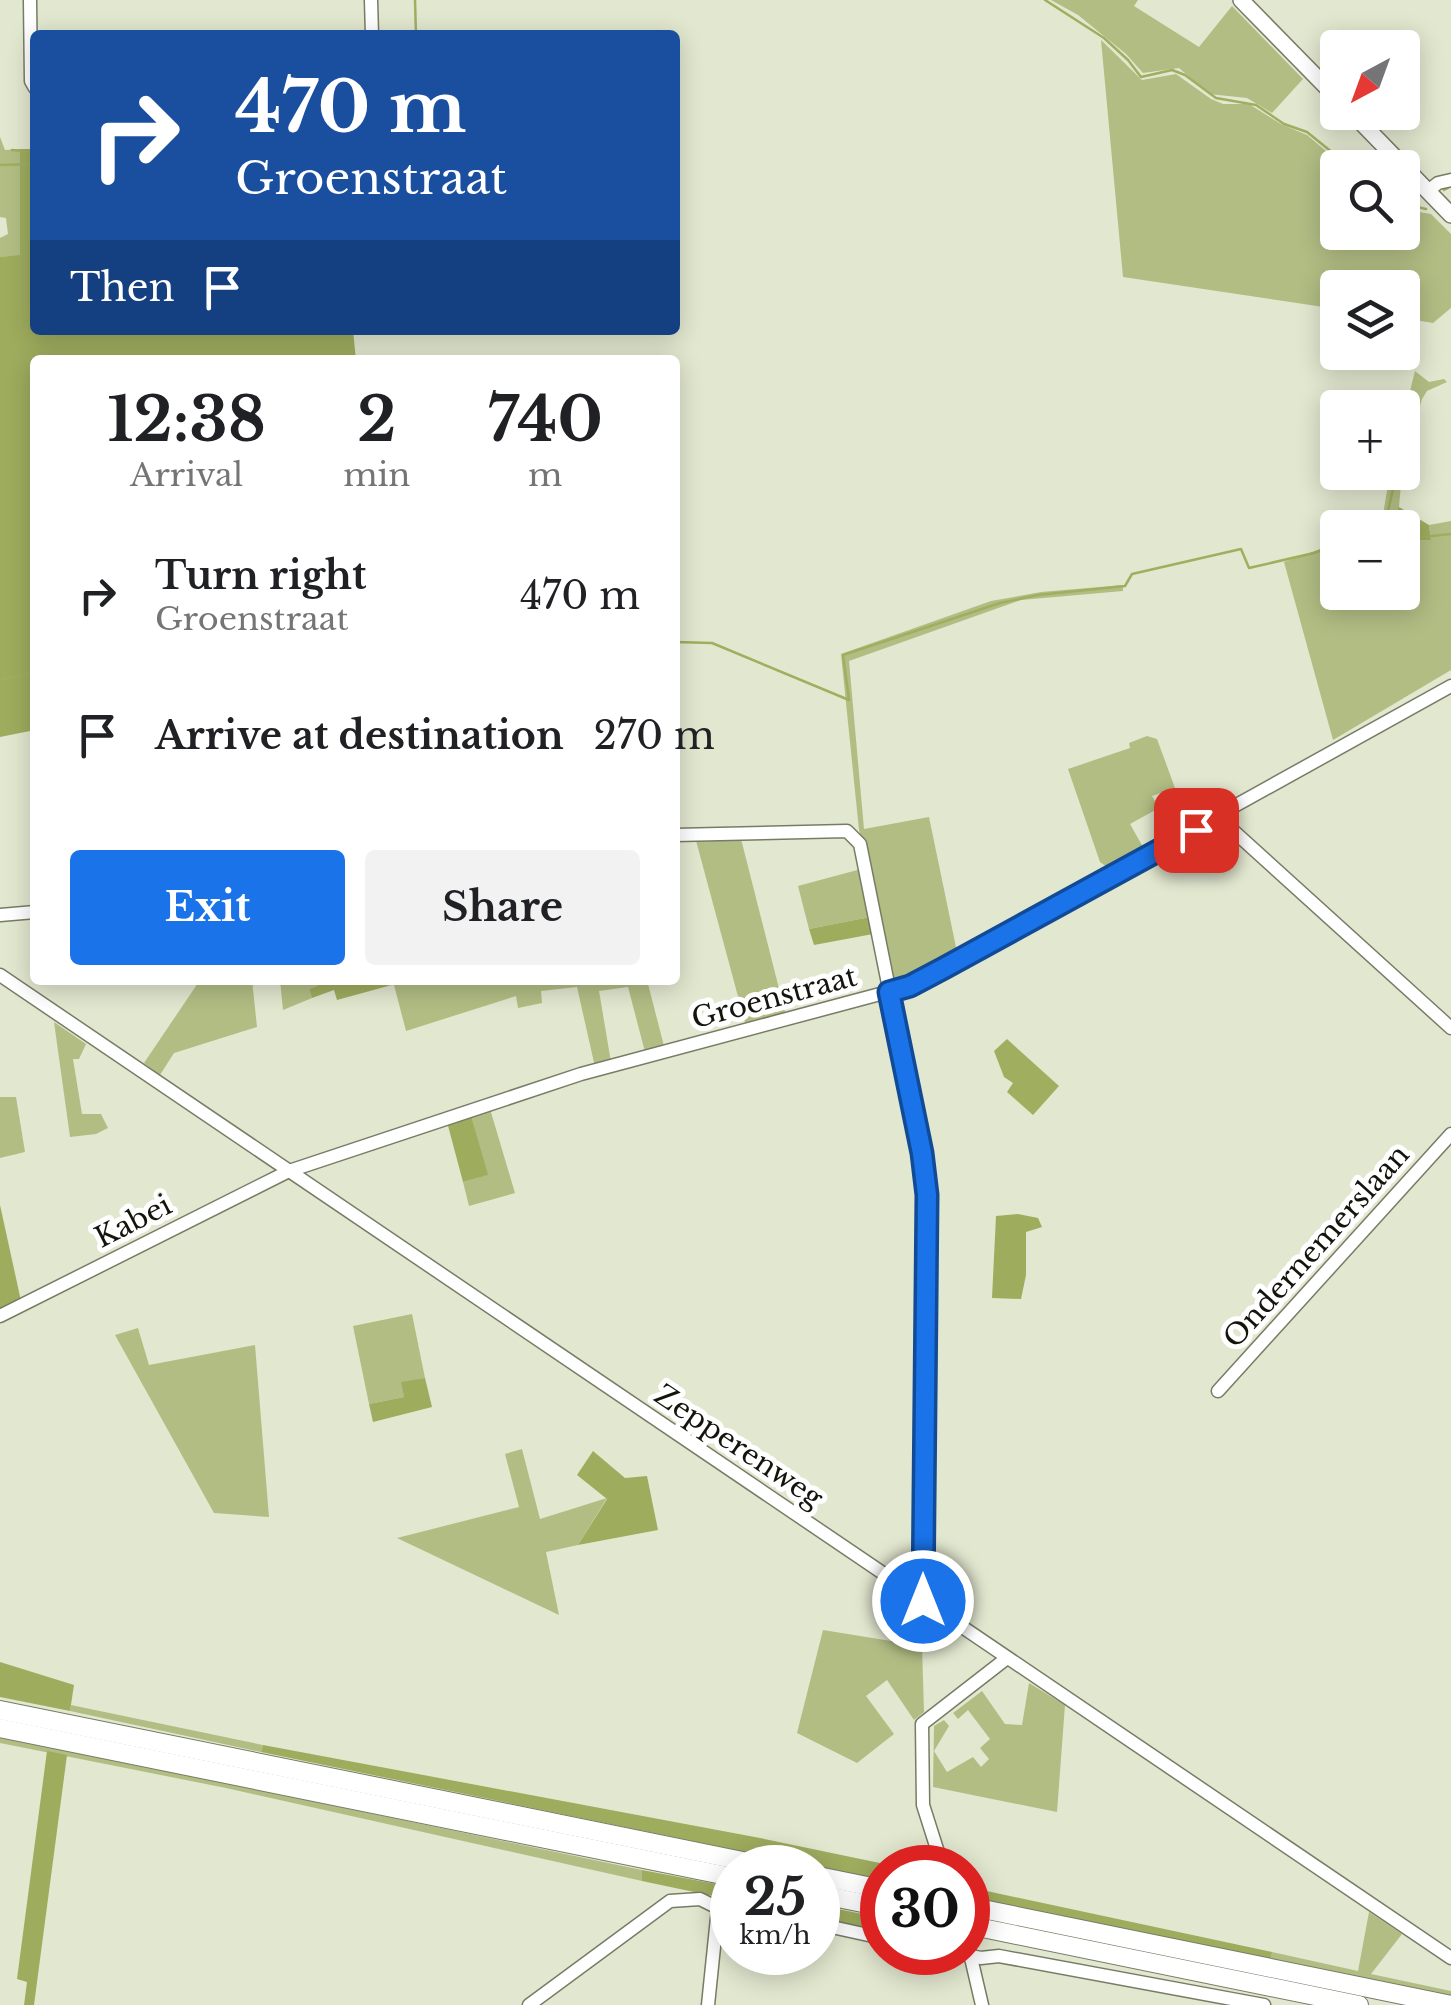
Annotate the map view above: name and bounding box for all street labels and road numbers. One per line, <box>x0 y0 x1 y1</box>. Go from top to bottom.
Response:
street label: Groenstraat <box>688 959 861 1036</box>
street label: Ondernemerslaan <box>1216 1138 1417 1355</box>
street label: Kabei <box>89 1187 177 1255</box>
street label: Zepperenweg <box>648 1377 831 1516</box>

